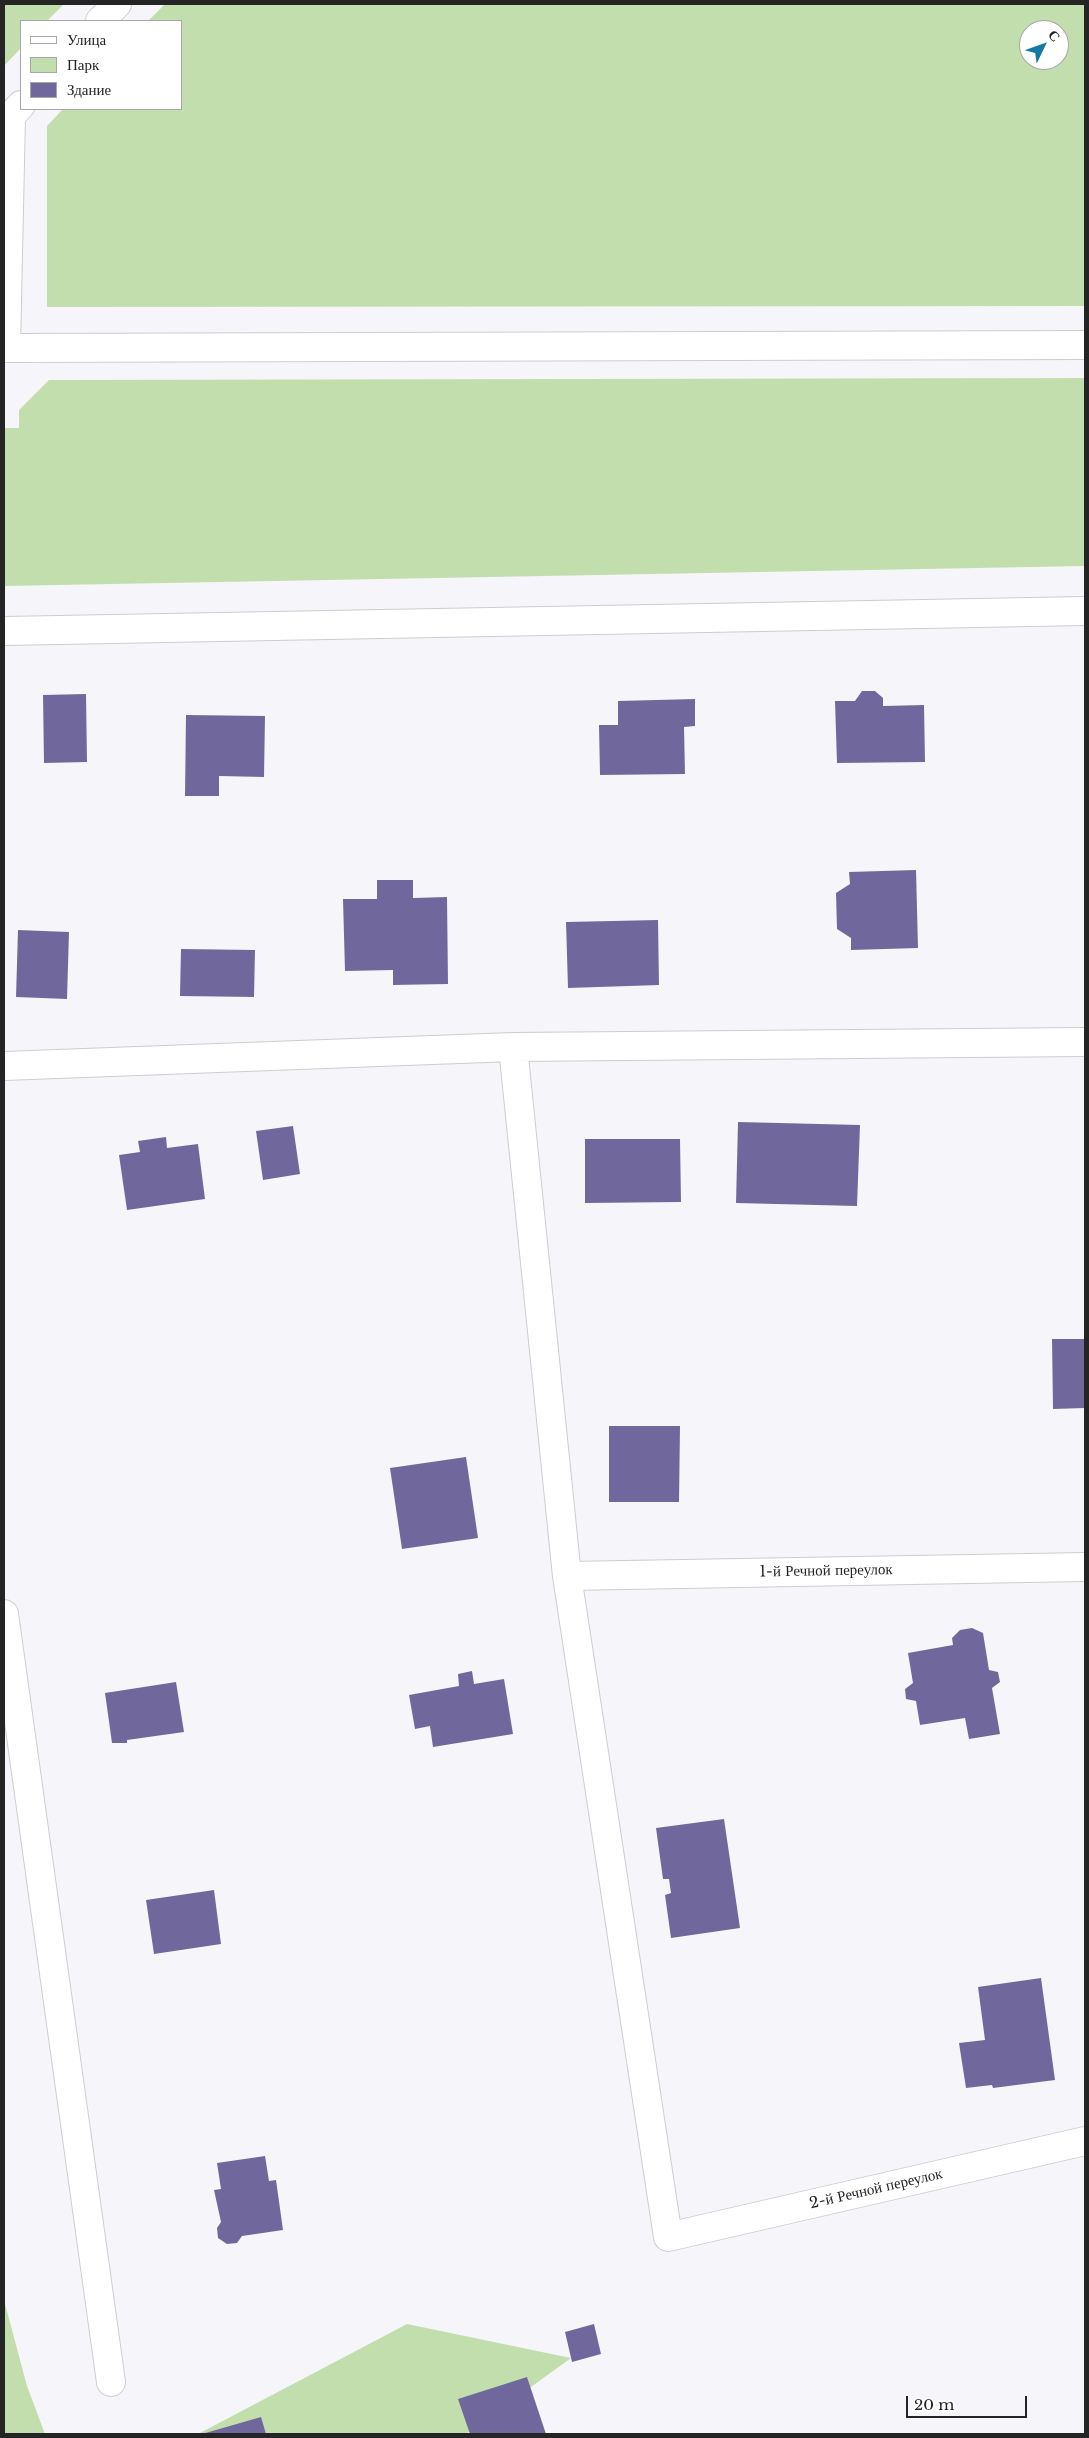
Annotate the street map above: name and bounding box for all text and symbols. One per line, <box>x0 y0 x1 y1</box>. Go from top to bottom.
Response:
legend <box>20 20 182 110</box>
north arrow <box>1019 20 1069 70</box>
text: С <box>1044 26 1064 45</box>
text: Улица <box>67 30 106 49</box>
text: Парк <box>67 55 99 74</box>
text: Здание <box>67 80 111 99</box>
street label: 1-й Речной переулок <box>759 1561 893 1581</box>
street label: 2-й Речной переулок <box>808 2165 944 2213</box>
scale bar <box>909 2386 1030 2418</box>
text: 20 m <box>914 2395 954 2414</box>

